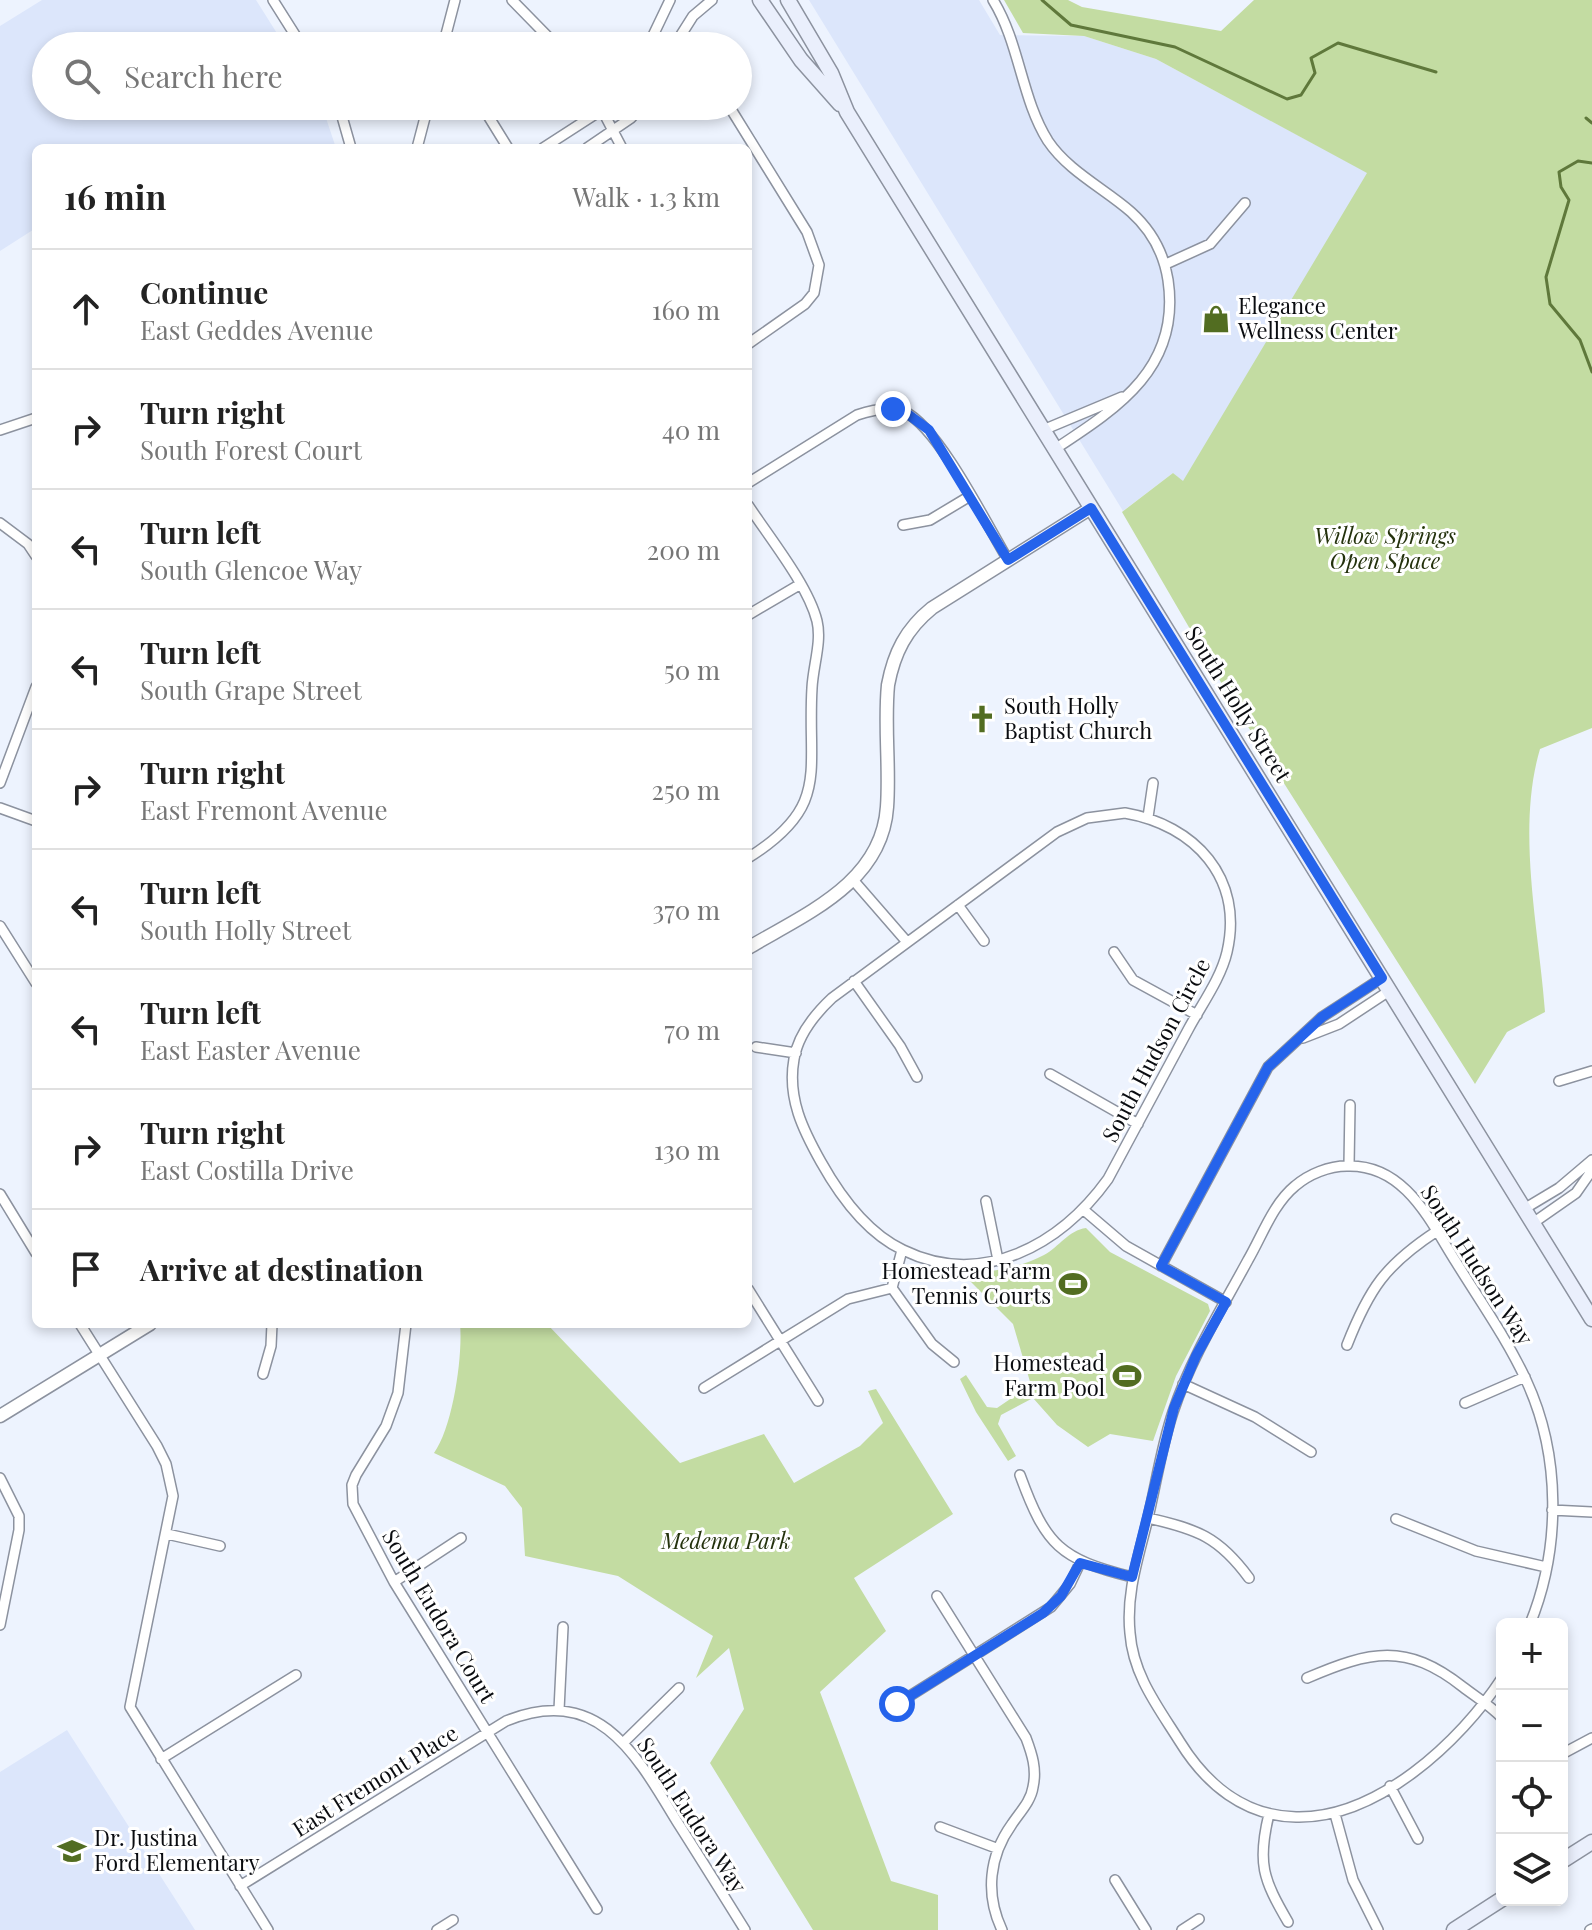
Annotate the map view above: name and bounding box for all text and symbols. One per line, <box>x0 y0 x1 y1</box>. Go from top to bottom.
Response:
search box <box>32 32 752 120</box>
icon: search <box>60 54 104 98</box>
text: Search here <box>124 56 283 96</box>
text: 16 min <box>64 173 166 219</box>
text: Walk · 1.3 km <box>573 179 720 214</box>
text: Continue <box>140 272 268 312</box>
icon: ahead <box>64 287 108 331</box>
place label: Elegance Wellness Center <box>1237 290 1398 345</box>
text: 160 m <box>652 292 720 327</box>
shop icon: Elegance Wellness Center <box>1201 304 1231 334</box>
text: East Geddes Avenue <box>140 312 373 347</box>
route end <box>875 391 911 427</box>
text: Turn right <box>140 392 285 432</box>
icon: right <box>64 407 108 451</box>
text: 40 m <box>662 412 720 447</box>
text: South Forest Court <box>140 432 362 467</box>
text: Turn left <box>140 512 261 552</box>
park label: Willow Springs Open Space <box>1314 520 1456 575</box>
icon: left <box>64 527 108 571</box>
text: 200 m <box>647 532 720 567</box>
text: South Glencoe Way <box>140 552 362 587</box>
street label: South Holly Street <box>1179 620 1300 788</box>
text: Turn left <box>140 632 261 672</box>
icon: left <box>64 647 108 691</box>
text: 50 m <box>664 652 720 687</box>
text: South Grape Street <box>140 672 362 707</box>
place label: South Holly Baptist Church <box>1004 690 1152 745</box>
church icon: South Holly Baptist Church <box>967 704 997 734</box>
text: Turn right <box>140 752 285 792</box>
icon: right <box>64 767 108 811</box>
text: 250 m <box>652 772 720 807</box>
text: East Fremont Avenue <box>140 792 388 827</box>
text: Turn left <box>140 872 261 912</box>
icon: left <box>64 887 108 931</box>
text: 370 m <box>653 892 720 927</box>
text: South Holly Street <box>140 912 351 947</box>
street label: South Hudson Circle <box>1094 952 1216 1147</box>
text: Turn left <box>140 992 261 1032</box>
icon: left <box>64 1007 108 1051</box>
text: 70 m <box>664 1012 720 1047</box>
text: East Easter Avenue <box>140 1032 361 1067</box>
text: Turn right <box>140 1112 285 1152</box>
icon: right <box>64 1127 108 1171</box>
text: 130 m <box>654 1132 720 1167</box>
text: East Costilla Drive <box>140 1152 354 1187</box>
street label: South Hudson Way <box>1415 1179 1541 1350</box>
icon: arrive <box>64 1247 108 1291</box>
text: Arrive at destination <box>140 1249 423 1289</box>
place label: Homestead Farm Tennis Courts <box>882 1255 1051 1310</box>
sports icon: Homestead Farm Tennis Courts <box>1058 1269 1088 1299</box>
place label: Homestead Farm Pool <box>994 1347 1105 1402</box>
sports icon: Homestead Farm Pool <box>1112 1361 1142 1391</box>
street label: South Eudora Court <box>376 1523 504 1709</box>
park label: Medema Park <box>660 1525 791 1555</box>
map controls <box>1496 1618 1568 1906</box>
button: + <box>1496 1618 1568 1690</box>
route start <box>879 1686 915 1722</box>
button: − <box>1496 1690 1568 1762</box>
street label: East Fremont Place <box>286 1717 463 1843</box>
street label: South Eudora Way <box>631 1731 754 1898</box>
button: locate <box>1496 1762 1568 1834</box>
place label: Dr. Justina Ford Elementary <box>94 1822 260 1877</box>
button: layers <box>1496 1834 1568 1906</box>
school or university icon: Dr. Justina Ford Elementary <box>57 1836 87 1866</box>

